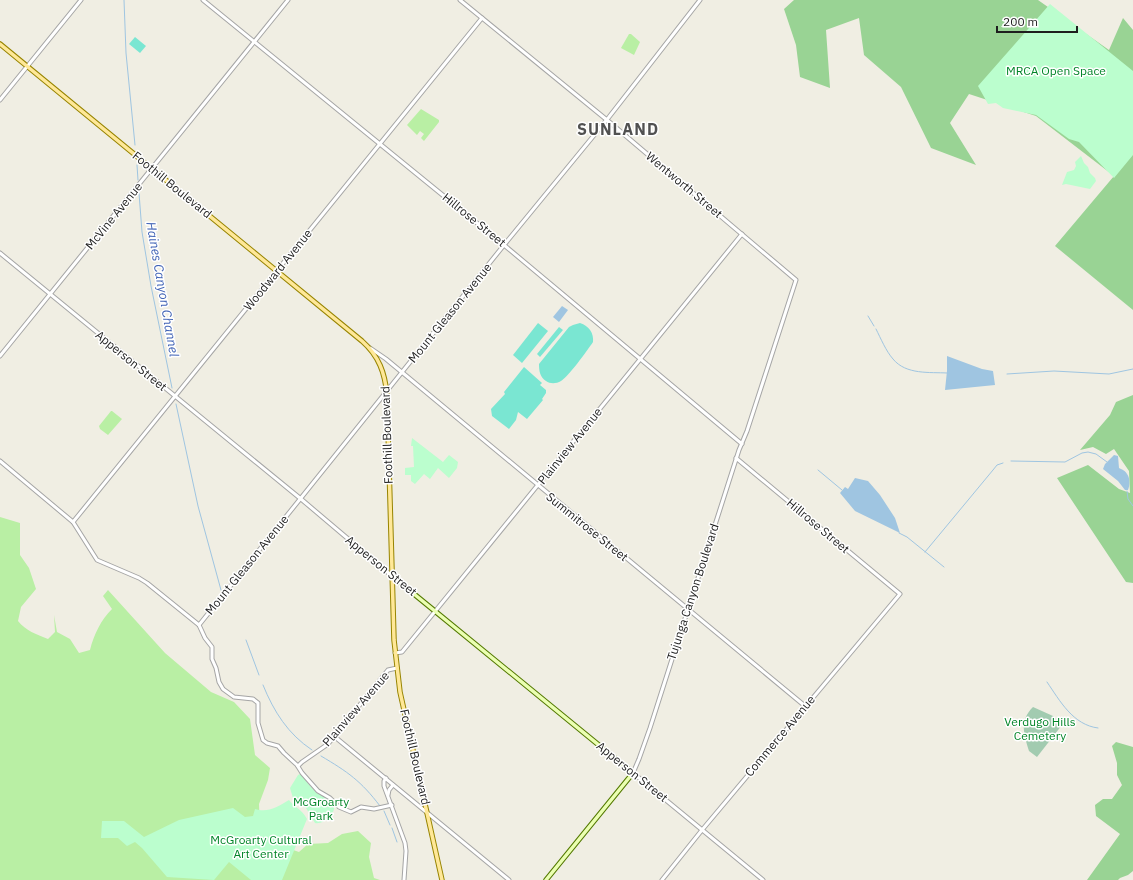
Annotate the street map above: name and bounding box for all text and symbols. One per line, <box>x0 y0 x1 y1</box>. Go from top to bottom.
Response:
scale bar <box>997 8 1077 34</box>
text: 200 m <box>1003 14 1038 29</box>
park label: MRCA Open Space <box>1006 63 1106 78</box>
district label: SUNLAND <box>577 119 659 139</box>
street label: Foothill Boulevard <box>130 148 215 221</box>
street label: Wentworth Street <box>643 148 726 221</box>
street label: McVine Avenue <box>82 179 146 252</box>
street label: Hillrose Street <box>440 189 509 250</box>
water label: Haines Canyon Channel <box>142 220 183 359</box>
street label: Woodward Avenue <box>240 226 315 314</box>
street label: Mount Gleason Avenue <box>405 259 495 366</box>
street label: Apperson Street <box>93 327 170 394</box>
street label: Foothill Boulevard <box>377 386 396 484</box>
street label: Plainview Avenue <box>534 404 605 487</box>
street label: Summitrose Street <box>543 489 631 564</box>
street label: Hillrose Street <box>784 495 853 556</box>
street label: Mount Gleason Avenue <box>202 511 292 618</box>
street label: Tujunga Canyon Boulevard <box>663 522 722 662</box>
street label: Apperson Street <box>343 532 420 599</box>
street label: Plainview Avenue <box>319 668 392 749</box>
street label: Commerce Avenue <box>741 692 818 779</box>
street label: Foothill Boulevard <box>397 708 434 806</box>
park label: Verdugo Hills Cemetery <box>1004 714 1076 743</box>
street label: Apperson Street <box>594 738 671 805</box>
park label: McGroarty Park <box>293 794 349 823</box>
park label: McGroarty Cultural Art Center <box>210 832 312 861</box>

